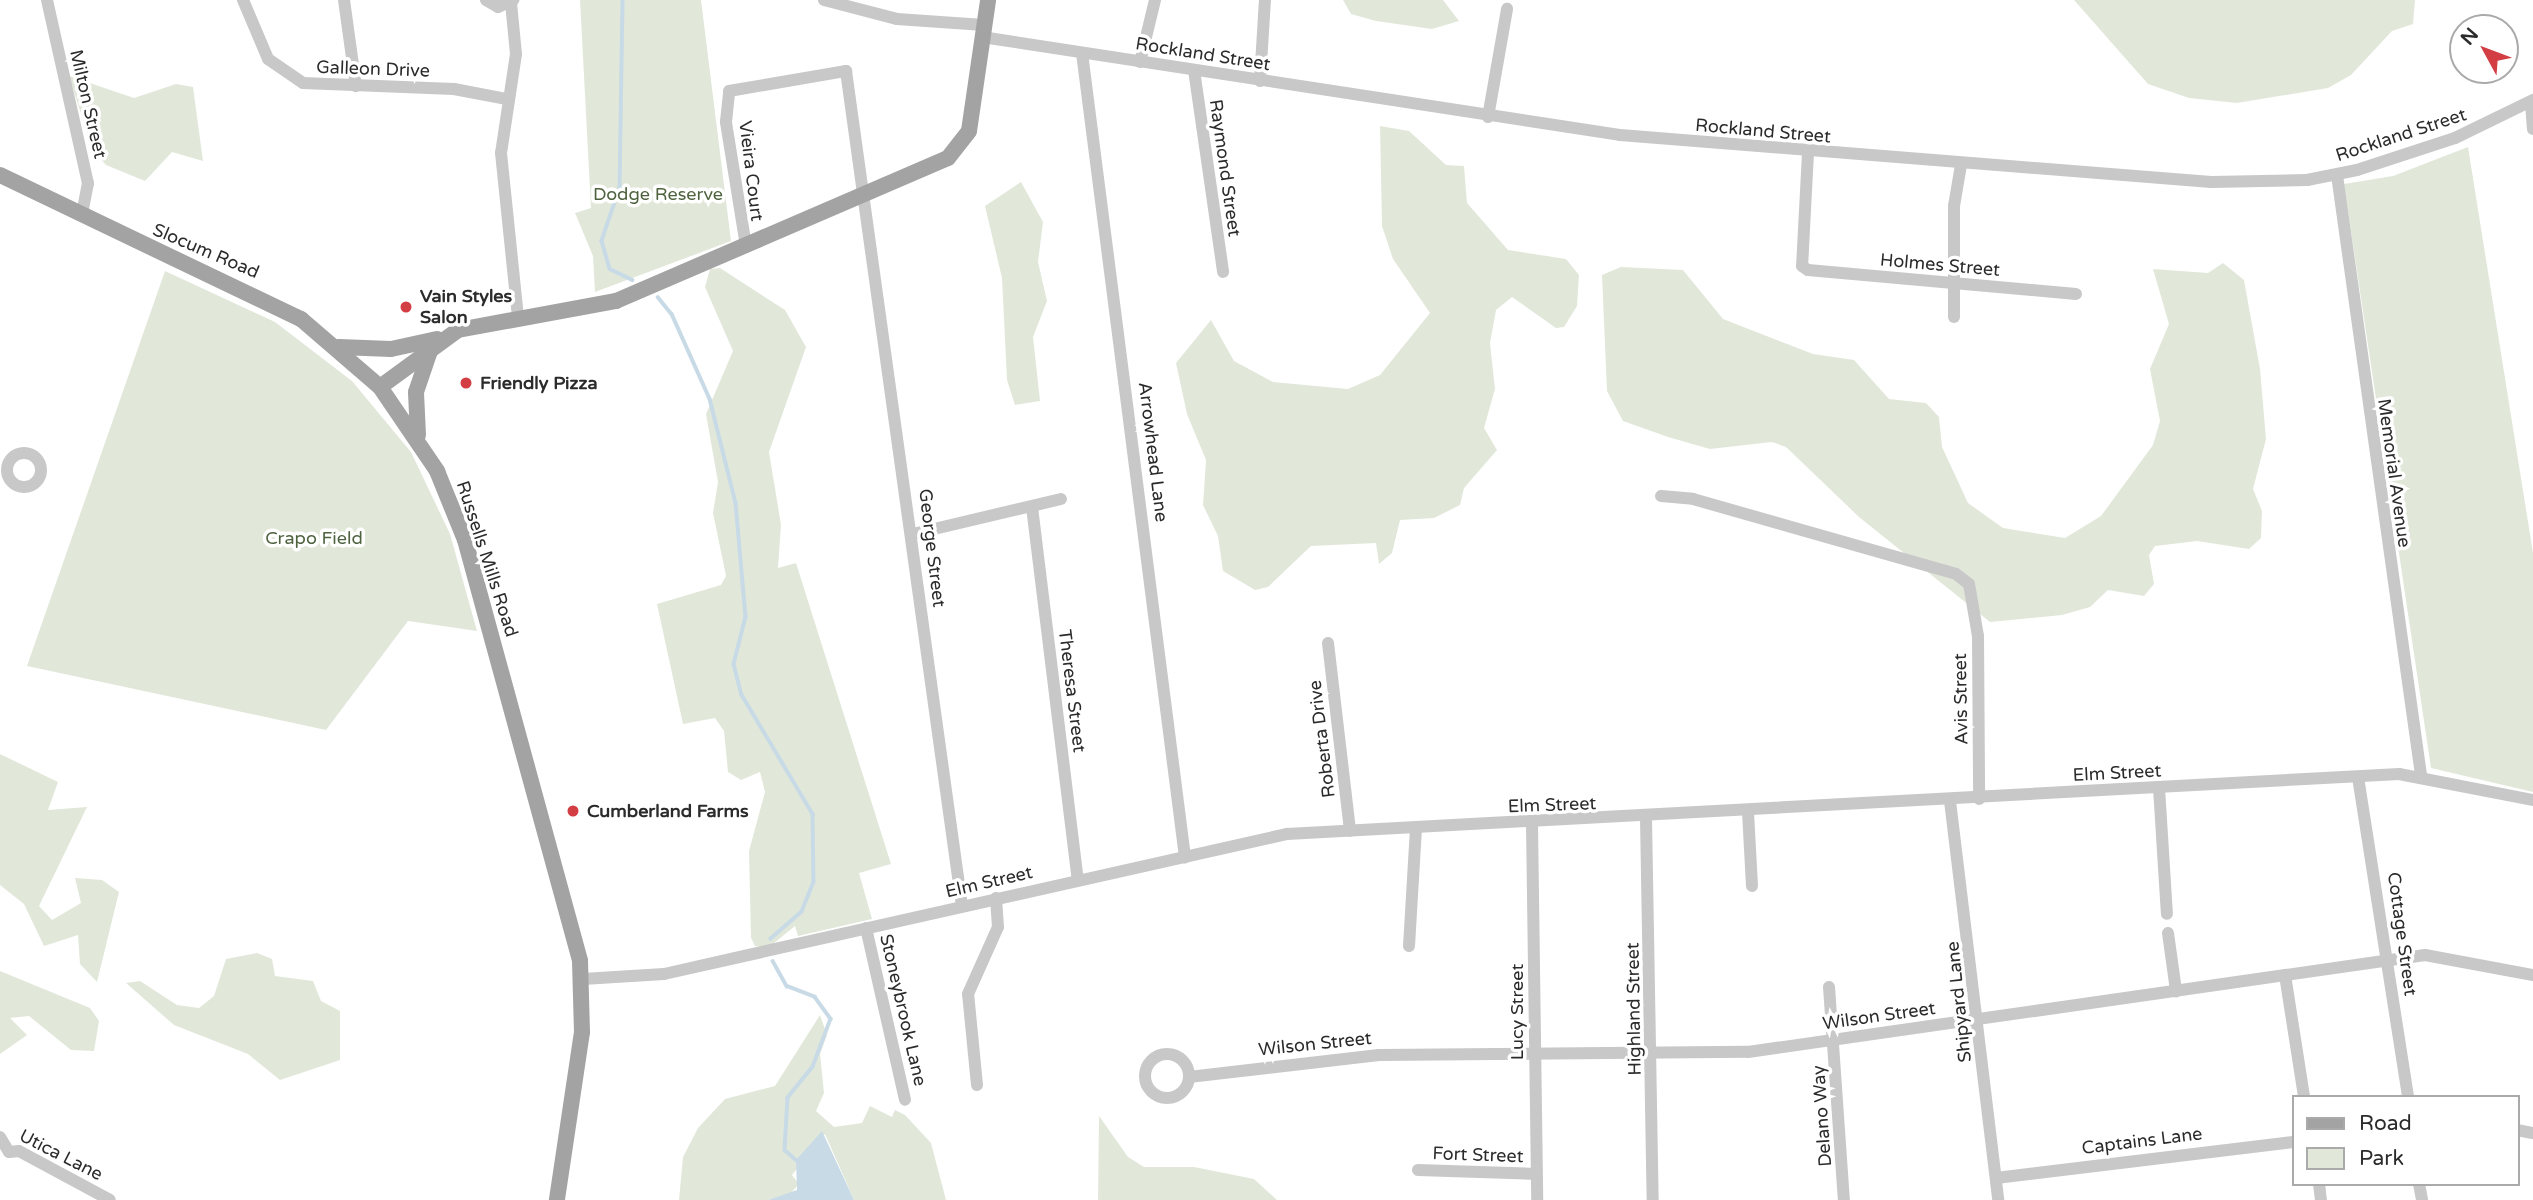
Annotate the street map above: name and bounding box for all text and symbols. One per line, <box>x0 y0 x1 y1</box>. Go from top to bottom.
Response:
north arrow <box>2449 14 2519 84</box>
text: N <box>2456 24 2483 50</box>
street label: Rockland Street <box>1134 33 1272 75</box>
street label: Milton Street <box>65 48 111 160</box>
street label: Galleon Drive <box>316 56 430 82</box>
street label: Raymond Street <box>1205 98 1245 238</box>
street label: Rockland Street <box>2333 104 2469 166</box>
street label: Rockland Street <box>1694 114 1832 148</box>
street label: Vieira Court <box>734 120 768 222</box>
park label: Dodge Reserve <box>593 183 723 205</box>
street label: Slocum Road <box>150 219 262 283</box>
street label: Holmes Street <box>1879 249 2001 281</box>
place label: Vain Styles Salon <box>420 286 512 328</box>
marker: Vain Styles Salon <box>398 299 414 315</box>
place label: Friendly Pizza <box>480 372 598 394</box>
marker: Friendly Pizza <box>458 375 474 391</box>
street label: Arrowhead Lane <box>1134 381 1172 523</box>
street label: Memorial Avenue <box>2373 397 2415 549</box>
street label: Russells Mills Road <box>452 478 522 640</box>
street label: George Street <box>914 488 950 608</box>
park label: Crapo Field <box>265 527 363 549</box>
street label: Theresa Street <box>1054 628 1090 754</box>
street label: Avis Street <box>1949 653 1973 745</box>
street label: Roberta Drive <box>1304 679 1340 799</box>
street label: Elm Street <box>2072 760 2162 786</box>
street label: Elm Street <box>1507 793 1597 817</box>
place label: Cumberland Farms <box>587 800 749 822</box>
marker: Cumberland Farms <box>565 803 581 819</box>
street label: Elm Street <box>943 862 1035 902</box>
street label: Cottage Street <box>2383 871 2421 997</box>
street label: Stoneybrook Lane <box>875 932 931 1088</box>
street label: Shipyard Lane <box>1942 940 1976 1064</box>
street label: Highland Street <box>1622 942 1646 1076</box>
street label: Lucy Street <box>1506 964 1528 1060</box>
street label: Wilson Street <box>1821 997 1937 1035</box>
street label: Wilson Street <box>1257 1027 1373 1061</box>
street label: Delano Way <box>1808 1065 1836 1167</box>
legend <box>2292 1095 2519 1186</box>
text: Road <box>2359 1111 2412 1136</box>
street label: Captains Lane <box>2080 1123 2204 1159</box>
street label: Utica Lane <box>16 1125 106 1185</box>
street label: Fort Street <box>1432 1143 1524 1167</box>
text: Park <box>2359 1146 2404 1171</box>

